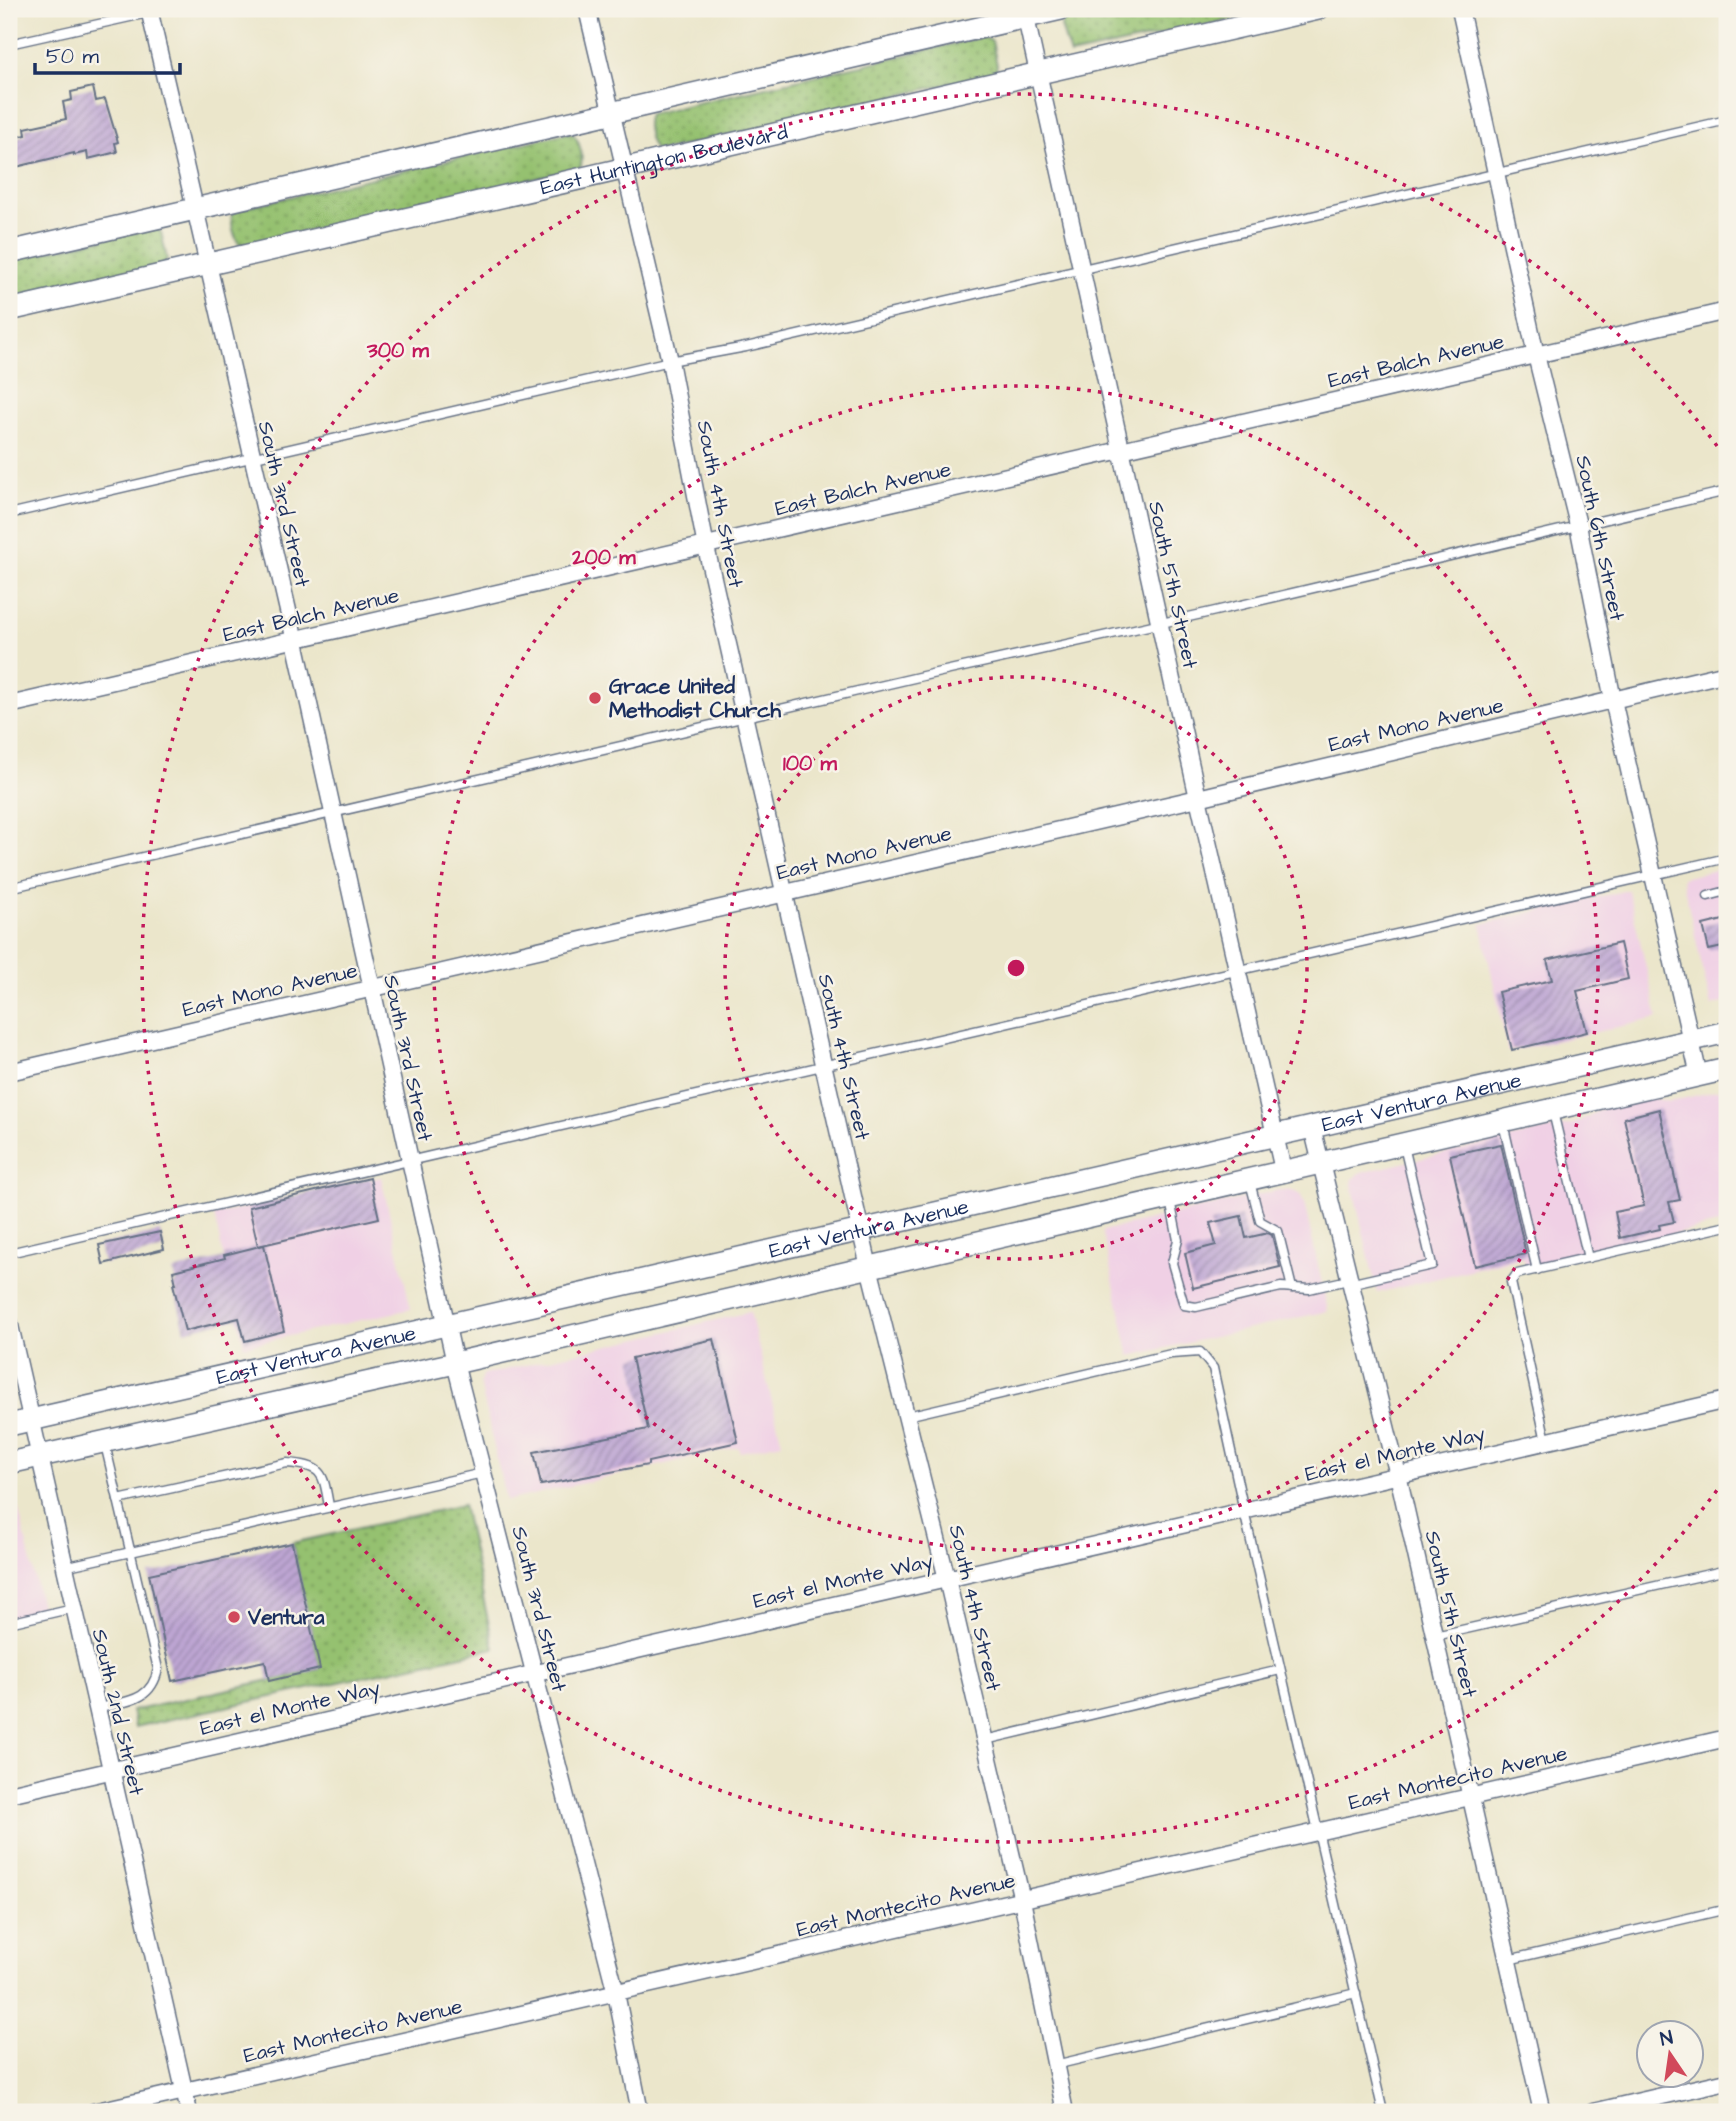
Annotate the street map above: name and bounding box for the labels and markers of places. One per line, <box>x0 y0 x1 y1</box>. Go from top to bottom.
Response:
place label: Grace United Methodist Church <box>609 672 782 725</box>
marker: Grace United Methodist Church <box>587 690 603 706</box>
centre of rings <box>1004 956 1028 980</box>
place label: Ventura <box>247 1603 325 1632</box>
marker: Ventura <box>226 1609 242 1625</box>

